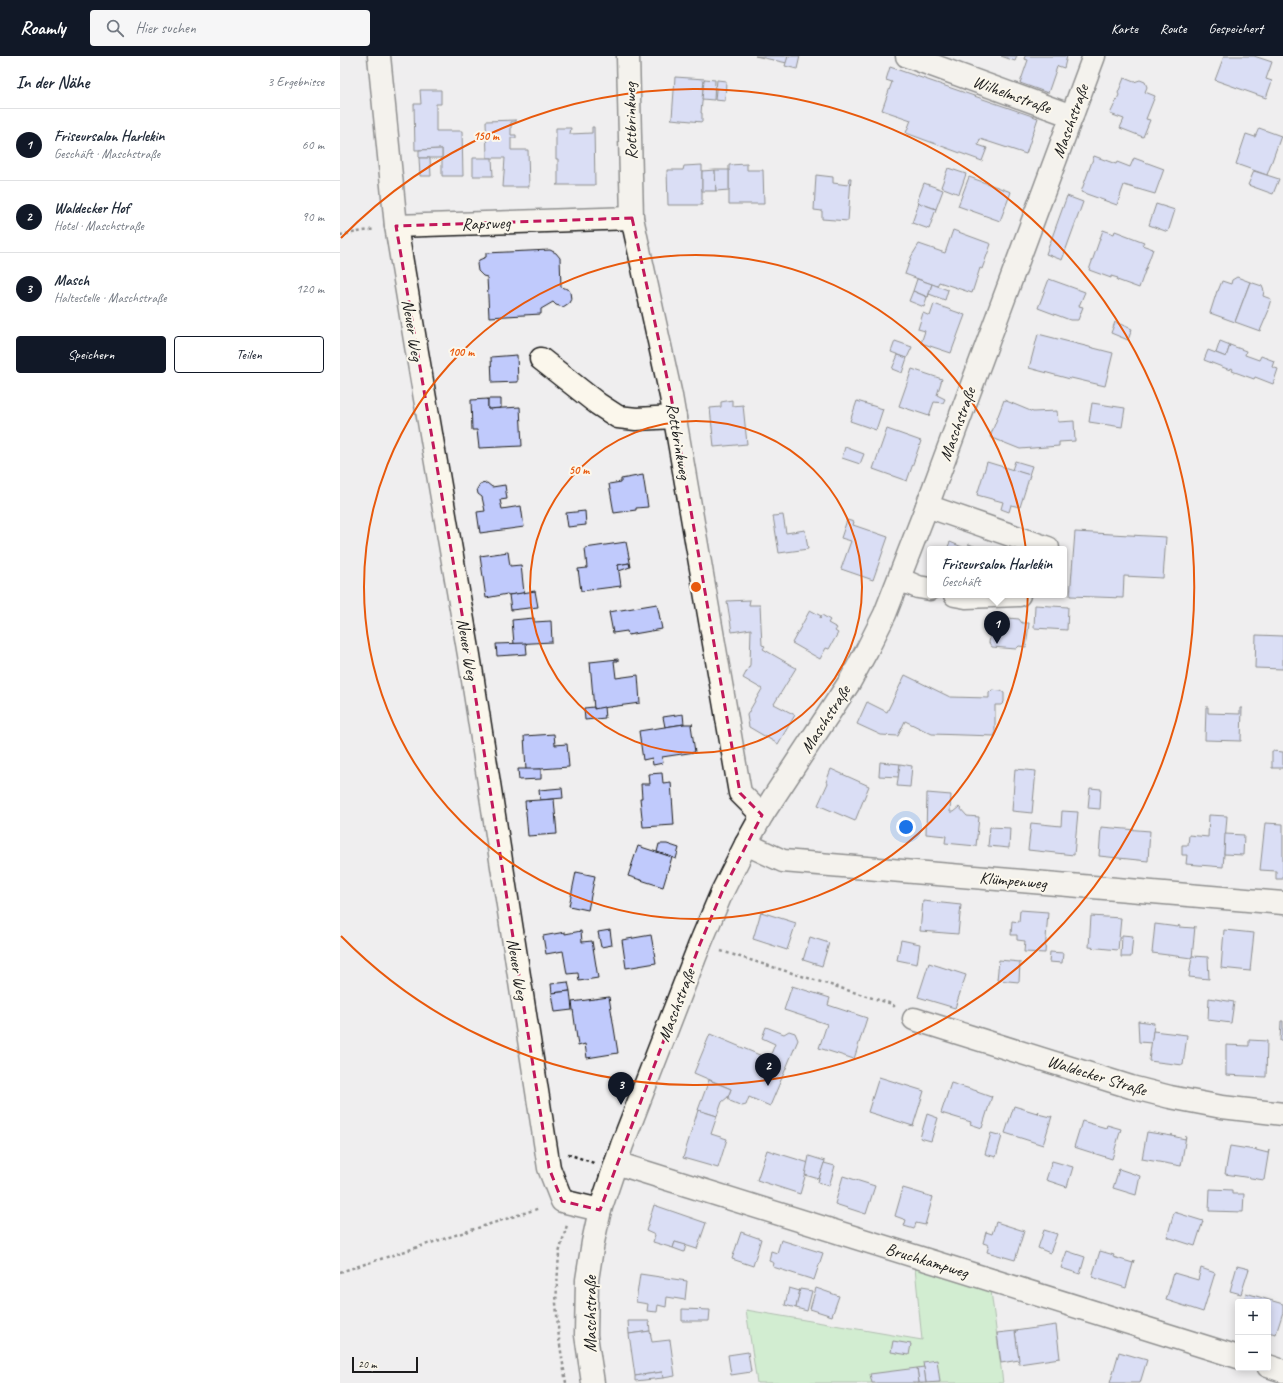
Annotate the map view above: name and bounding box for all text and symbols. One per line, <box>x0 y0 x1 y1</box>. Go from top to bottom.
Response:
search box <box>90 10 370 46</box>
text: Roamly <box>20 16 66 40</box>
icon: search <box>104 17 126 39</box>
text: Hier suchen <box>136 19 196 38</box>
text: Karte <box>1111 20 1138 37</box>
text: Route <box>1160 20 1186 37</box>
text: Gespeichert <box>1208 20 1263 37</box>
street label: Wilhelmstraße <box>970 71 1055 119</box>
text: In der Nähe <box>16 72 89 93</box>
text: 3 Ergebnisse <box>268 74 324 90</box>
street label: Rottbrinkweg <box>619 80 642 160</box>
street label: Maschstraße <box>1048 80 1094 161</box>
text: Friseursalon Harlekin <box>54 127 164 146</box>
text: 150 m <box>473 128 500 144</box>
text: 1 <box>26 137 32 153</box>
text: 60 m <box>302 137 324 153</box>
text: Geschäft · Maschstraße <box>54 146 160 162</box>
text: Waldecker Hof <box>54 199 129 218</box>
text: 2 <box>26 209 32 225</box>
text: 90 m <box>302 209 324 225</box>
street label: Rapsweg <box>461 212 512 235</box>
text: Hotel · Maschstraße <box>54 218 144 234</box>
text: Masch <box>54 271 89 290</box>
text: 3 <box>26 281 32 297</box>
text: 120 m <box>296 281 324 297</box>
text: Haltestelle · Maschstraße <box>54 290 166 306</box>
street label: Neuer Weg <box>397 298 428 364</box>
button: Speichern <box>16 336 166 373</box>
button: Teilen <box>174 336 324 373</box>
text: 100 m <box>448 344 475 360</box>
street label: Maschstraße <box>935 383 981 464</box>
street label: Rottbrinkweg <box>661 401 696 483</box>
text: 50 m <box>569 462 590 478</box>
popup <box>927 546 1067 598</box>
text: Friseursalon Harlekin <box>942 555 1052 574</box>
text: Geschäft <box>942 574 980 590</box>
centre of rings <box>689 580 703 594</box>
pin: 1 <box>984 611 1010 644</box>
street label: Neuer Weg <box>452 617 483 683</box>
street label: Maschstraße <box>796 680 856 757</box>
your location <box>896 817 916 837</box>
street label: Klümpenweg <box>979 867 1049 894</box>
street label: Neuer Weg <box>502 937 533 1003</box>
street label: Maschstraße <box>653 964 700 1045</box>
street label: Waldecker Straße <box>1045 1050 1150 1101</box>
pin: 2 <box>755 1053 781 1086</box>
pin: 3 <box>608 1072 634 1105</box>
street label: Bruchkampweg <box>883 1238 973 1284</box>
street label: Maschstraße <box>580 1274 601 1352</box>
map controls <box>1235 1299 1271 1371</box>
button: + <box>1235 1299 1271 1335</box>
button: − <box>1235 1335 1271 1371</box>
scale bar <box>352 1355 418 1374</box>
text: 20 m <box>358 1357 377 1371</box>

